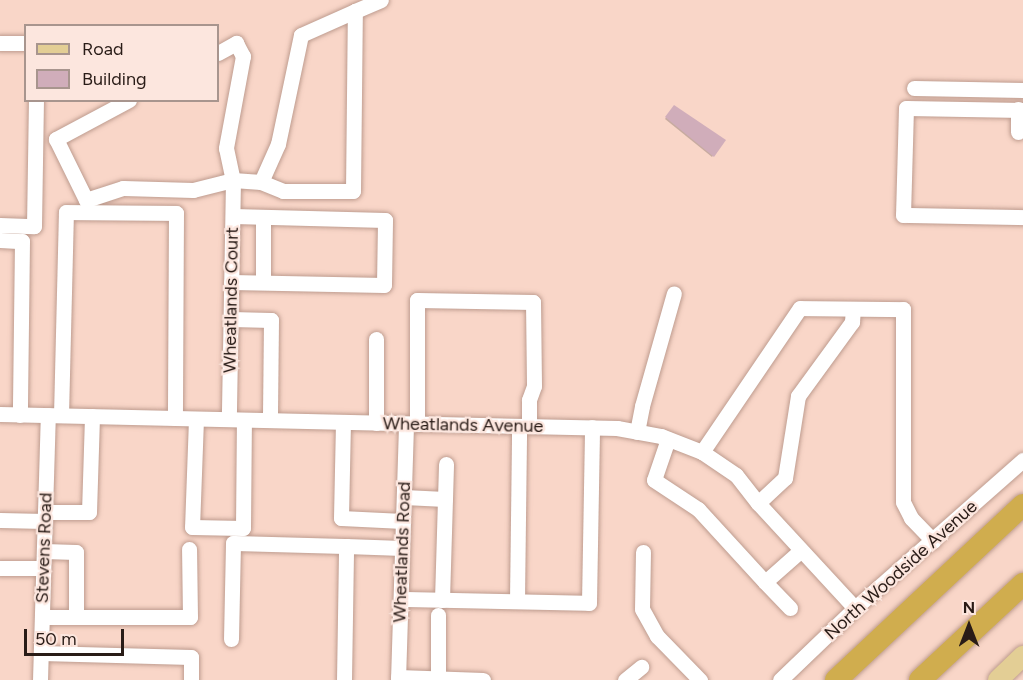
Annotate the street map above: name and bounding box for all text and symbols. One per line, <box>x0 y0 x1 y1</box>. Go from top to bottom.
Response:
legend <box>24 24 219 102</box>
text: Road <box>82 38 123 60</box>
text: Building <box>82 68 147 90</box>
street label: Wheatlands Court <box>219 227 243 373</box>
street label: Wheatlands Avenue <box>383 413 543 437</box>
street label: Wheatlands Road <box>389 481 415 623</box>
street label: Stevens Road <box>31 492 57 604</box>
street label: North Woodside Avenue <box>820 496 982 644</box>
north arrow <box>939 596 999 656</box>
scale bar <box>27 617 128 655</box>
text: 50 m <box>35 628 77 650</box>

